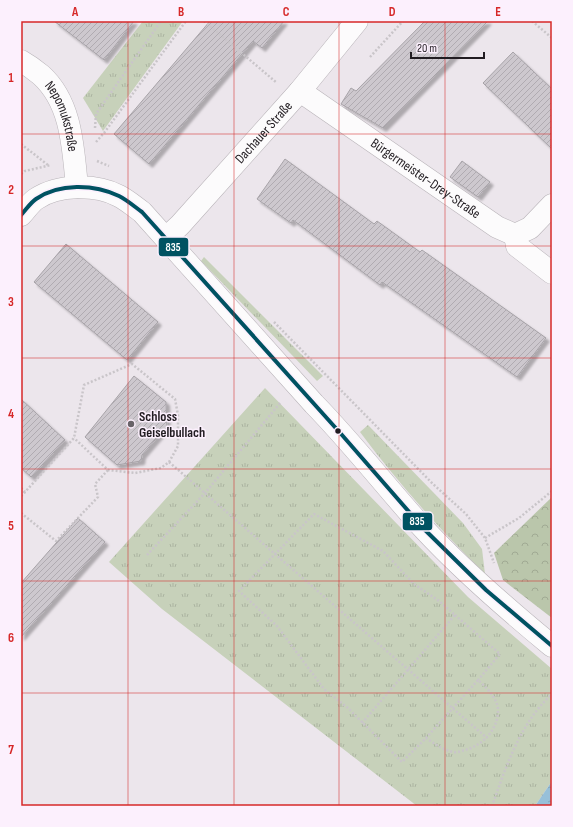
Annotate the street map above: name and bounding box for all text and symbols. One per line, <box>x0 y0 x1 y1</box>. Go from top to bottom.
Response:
text: A <box>71 4 79 20</box>
text: B <box>178 4 184 20</box>
text: C <box>283 4 290 20</box>
text: D <box>389 4 396 20</box>
text: E <box>495 4 501 20</box>
scale bar <box>411 34 484 60</box>
text: 20 m <box>417 41 437 56</box>
text: 1 <box>8 70 14 86</box>
street label: Nepomukstraße <box>42 77 82 153</box>
street label: Dachauer Straße <box>231 97 296 167</box>
street label: Bürgermeister-Drey-Straße <box>368 134 484 222</box>
text: 2 <box>8 182 14 198</box>
line badge: 835 <box>158 237 189 257</box>
text: 835 <box>166 241 181 254</box>
text: 3 <box>8 294 14 310</box>
text: 4 <box>8 406 14 422</box>
place label: Schloss Geiselbullach <box>139 408 205 441</box>
marker: Schloss Geiselbullach <box>126 419 136 429</box>
unlabelled marker <box>333 426 343 436</box>
line badge: 835 <box>402 512 433 531</box>
text: 835 <box>410 515 425 528</box>
text: 5 <box>8 518 14 534</box>
text: 6 <box>8 630 14 646</box>
text: 7 <box>8 742 14 758</box>

